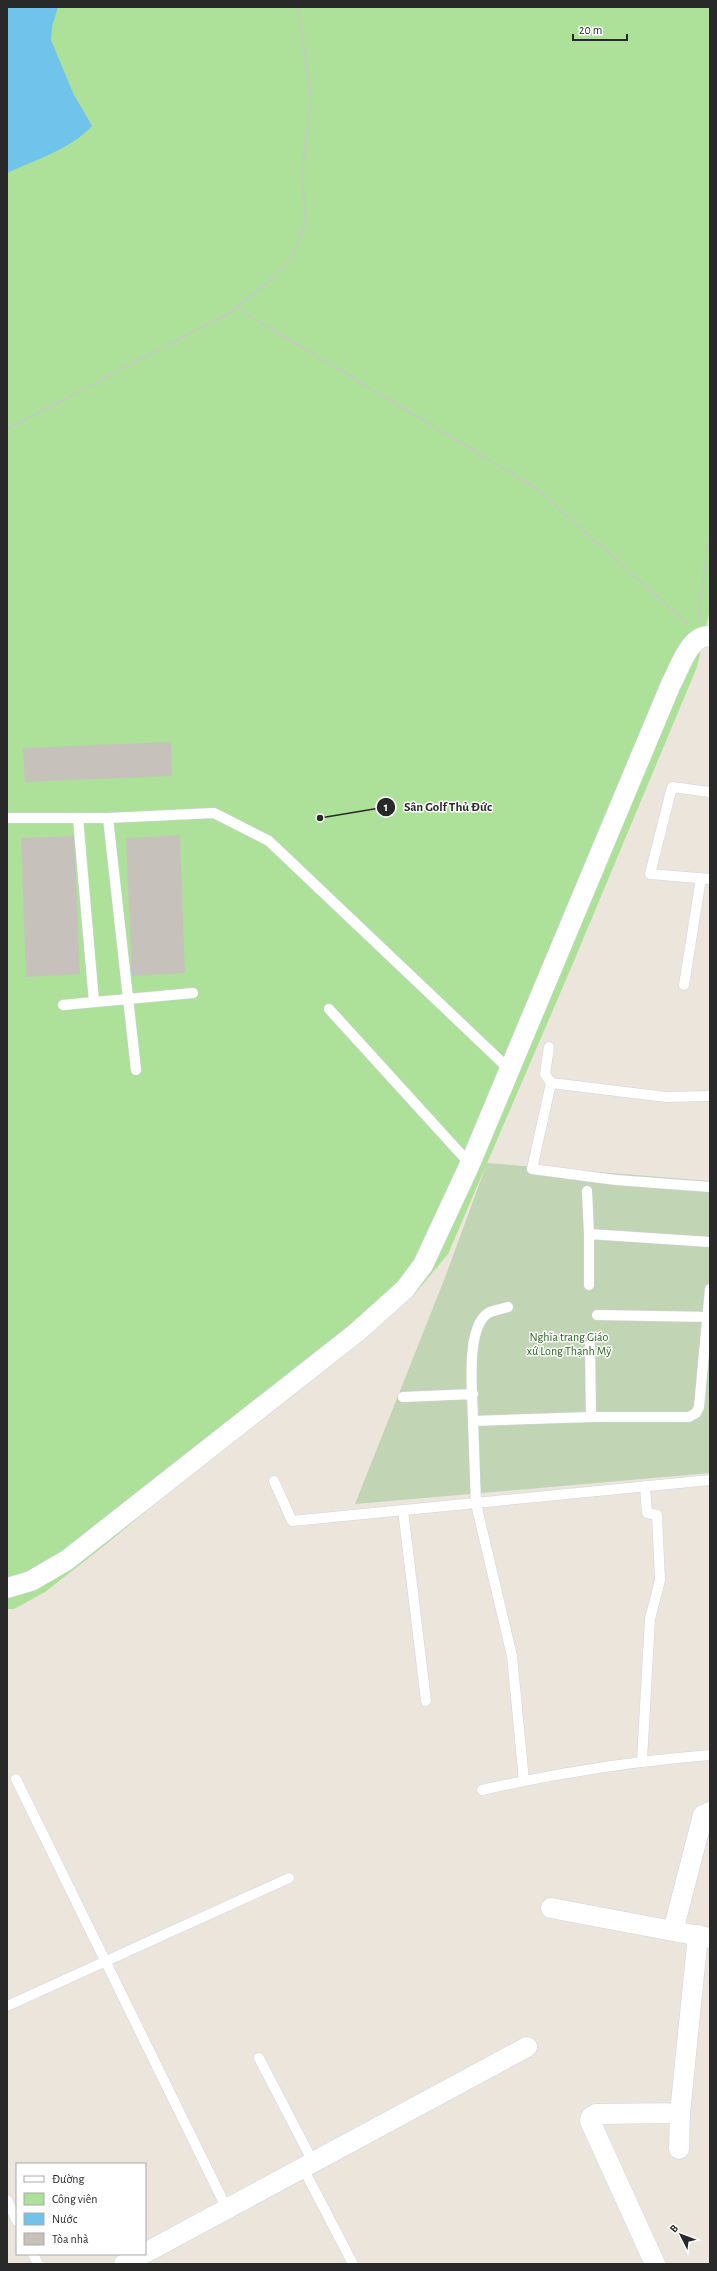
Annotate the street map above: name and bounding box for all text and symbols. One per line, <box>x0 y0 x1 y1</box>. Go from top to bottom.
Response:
scale bar <box>573 16 627 42</box>
text: 20 m <box>579 24 602 36</box>
callout: Sân Golf Thủ Đức <box>376 794 500 819</box>
text: 1 <box>384 801 388 813</box>
text: Sân Golf Thủ Đức <box>404 801 492 814</box>
park label: Nghĩa trang Giáo xứ Long Thạnh Mỹ <box>527 1331 611 1358</box>
legend <box>16 2163 146 2255</box>
text: Đường <box>52 2173 85 2185</box>
text: Công viên <box>52 2193 98 2205</box>
text: Nước <box>52 2213 78 2225</box>
north arrow <box>661 2215 701 2255</box>
text: B <box>668 2222 681 2235</box>
text: Tòa nhà <box>52 2233 89 2245</box>

